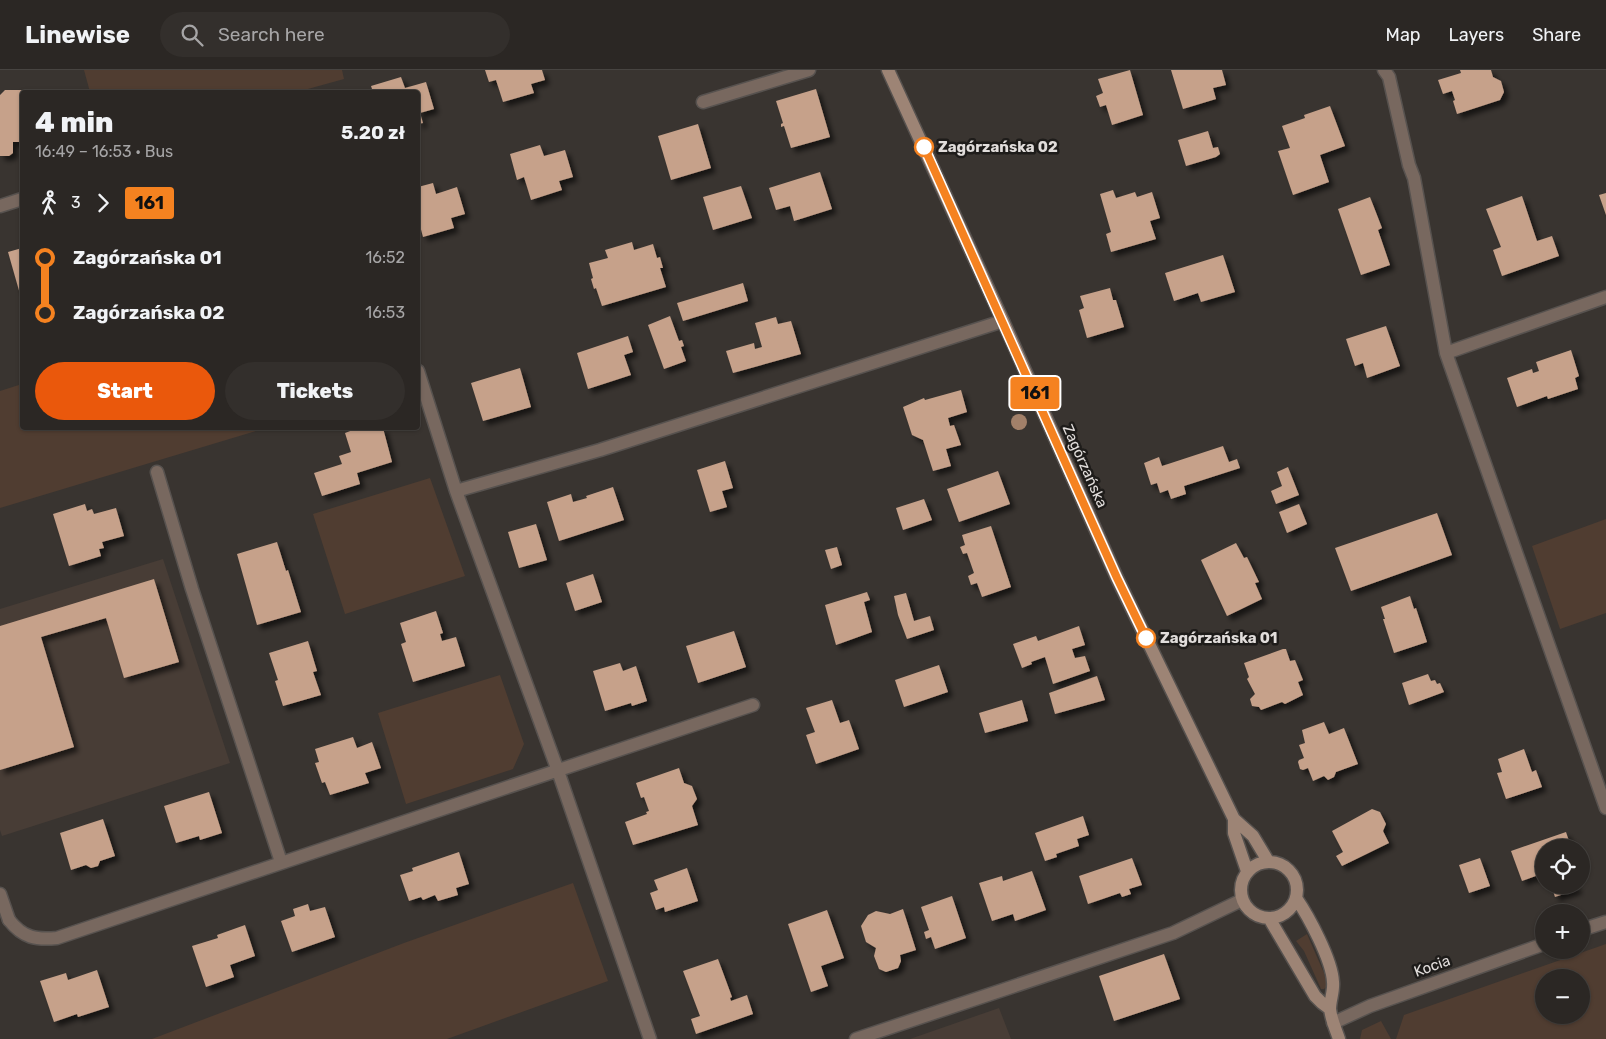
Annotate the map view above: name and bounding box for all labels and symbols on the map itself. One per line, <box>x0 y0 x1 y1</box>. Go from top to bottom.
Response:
marker: Zagórzańska 02 <box>914 137 934 157</box>
place label: Zagórzańska 02 <box>938 138 1058 156</box>
line badge: 161 <box>1006 377 1064 409</box>
street label: Zagórzańska <box>1059 422 1111 510</box>
marker: Zagórzańska 01 <box>1136 628 1156 648</box>
place label: Zagórzańska 01 <box>1160 629 1278 647</box>
street label: Kocia <box>1411 951 1453 981</box>

